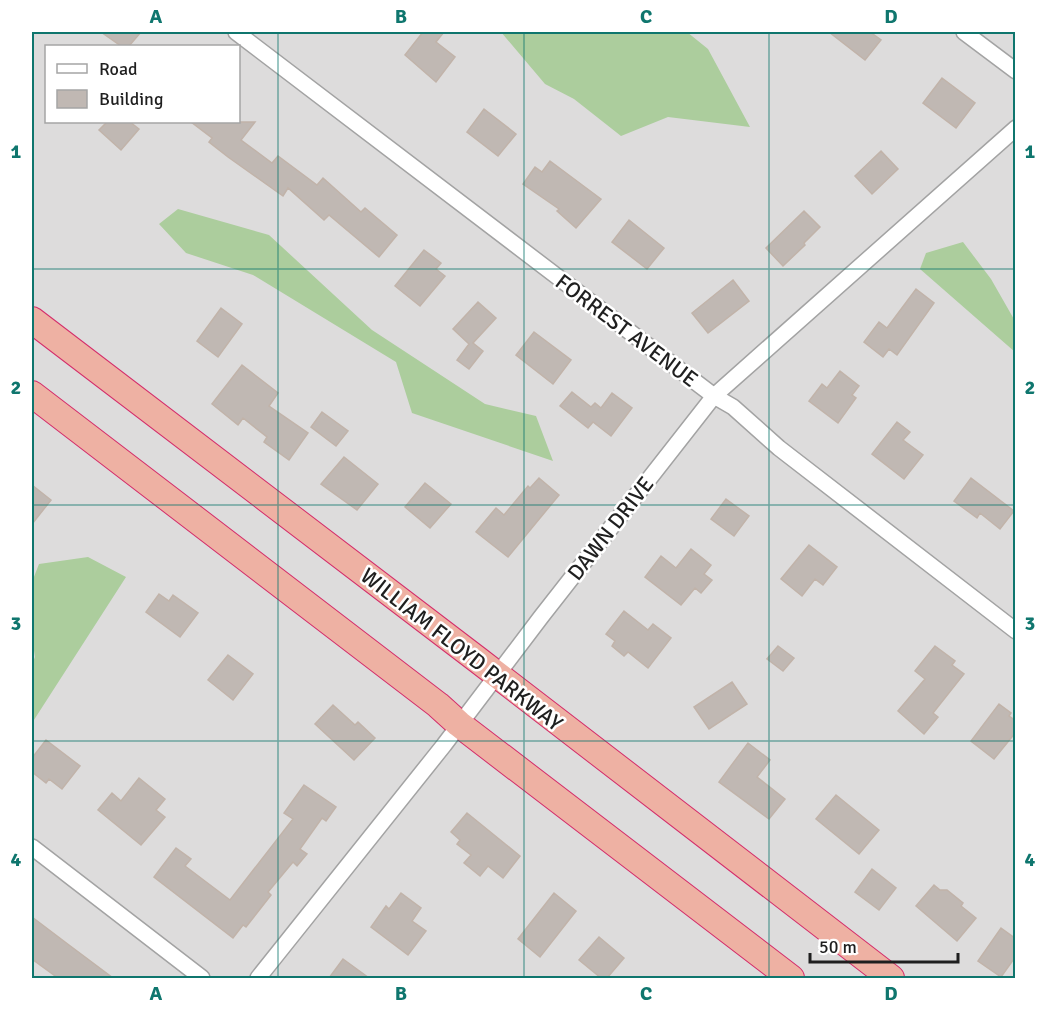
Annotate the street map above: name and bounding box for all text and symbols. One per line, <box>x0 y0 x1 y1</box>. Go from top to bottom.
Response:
text: A <box>150 4 163 29</box>
text: B <box>395 4 407 29</box>
text: C <box>640 4 652 29</box>
text: D <box>884 4 898 29</box>
legend <box>45 45 240 123</box>
text: Road <box>99 58 138 80</box>
text: Building <box>99 88 163 110</box>
text: 1 <box>11 139 22 164</box>
text: 1 <box>1025 139 1036 164</box>
street label: FORREST AVENUE <box>550 268 703 393</box>
text: 2 <box>11 375 21 400</box>
text: 2 <box>1025 375 1035 400</box>
street label: DAWN DRIVE <box>561 471 659 586</box>
street label: WILLIAM FLOYD PARKWAY <box>355 562 568 737</box>
text: 3 <box>11 611 21 636</box>
text: 3 <box>1025 611 1035 636</box>
text: 4 <box>11 847 22 872</box>
text: 4 <box>1025 847 1036 872</box>
scale bar <box>810 926 958 964</box>
text: 50 m <box>819 936 857 958</box>
text: A <box>150 981 163 1006</box>
text: B <box>395 981 407 1006</box>
text: C <box>640 981 652 1006</box>
text: D <box>884 981 898 1006</box>

